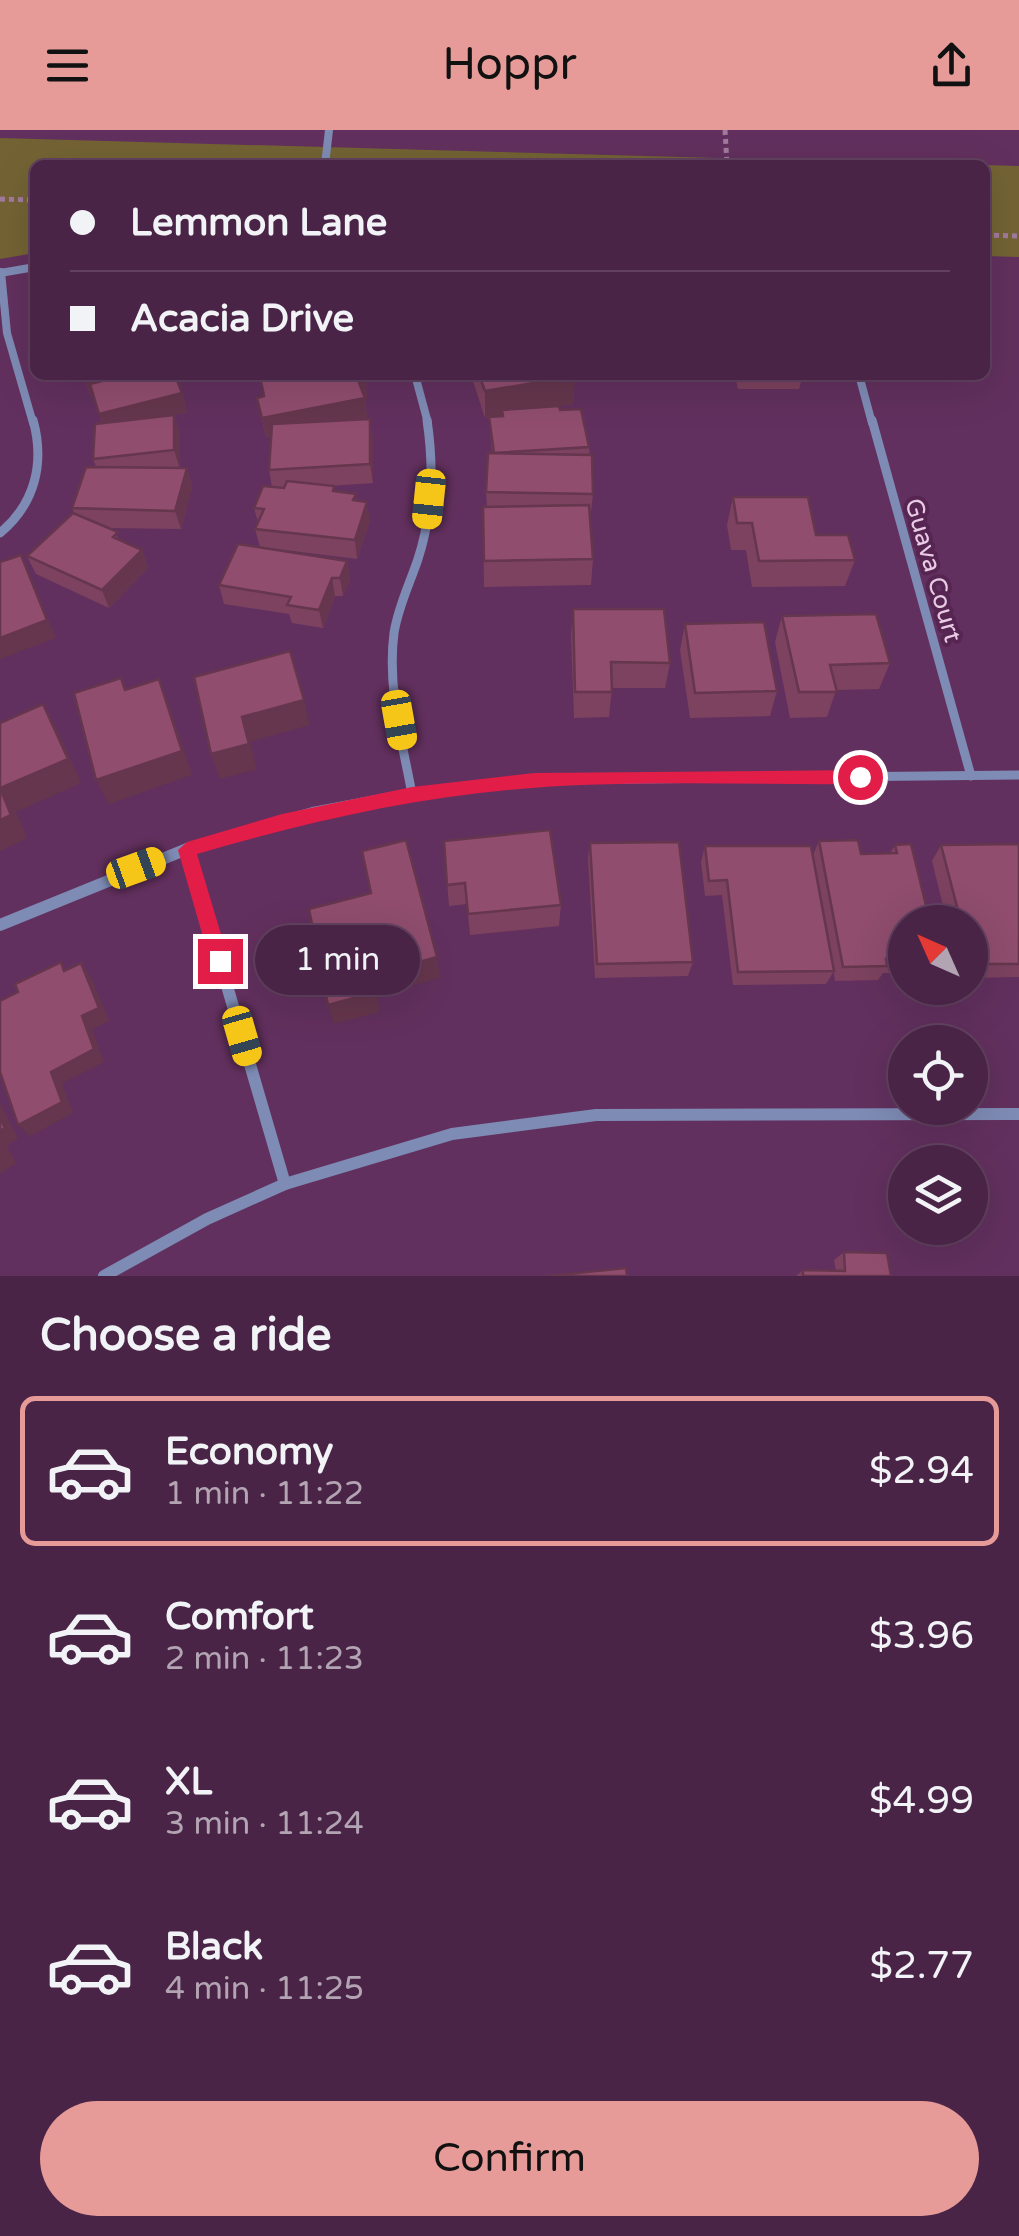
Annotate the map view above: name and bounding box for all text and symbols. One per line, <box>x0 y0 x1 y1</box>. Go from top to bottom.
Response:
icon: menu <box>40 38 95 93</box>
text: Hoppr <box>442 38 577 92</box>
icon: share <box>924 38 979 93</box>
text: Lemmon Lane <box>130 200 387 246</box>
text: Acacia Drive <box>130 296 354 342</box>
car <box>411 468 447 530</box>
street label: Guava Court <box>898 495 968 646</box>
car <box>379 688 419 752</box>
route start <box>838 755 883 800</box>
car <box>103 844 169 892</box>
north arrow <box>888 905 988 1005</box>
map controls <box>888 905 988 1245</box>
callout: 1 min <box>255 926 420 996</box>
route end <box>198 939 243 984</box>
text: 1 min <box>295 941 380 979</box>
car <box>219 1003 265 1069</box>
button: locate <box>888 1025 988 1125</box>
button: layers <box>888 1145 988 1245</box>
text: Choose a ride <box>40 1309 331 1363</box>
icon: car <box>45 1426 135 1516</box>
text: Economy <box>165 1429 333 1475</box>
text: $2.94 <box>869 1448 974 1494</box>
text: 1 min · 11:22 <box>165 1475 364 1513</box>
icon: car <box>45 1591 135 1681</box>
text: Comfort <box>165 1594 314 1640</box>
text: $3.96 <box>869 1613 974 1659</box>
text: 2 min · 11:23 <box>165 1640 364 1678</box>
icon: car <box>45 1756 135 1846</box>
text: XL <box>165 1759 212 1805</box>
text: $4.99 <box>869 1778 974 1824</box>
text: 3 min · 11:24 <box>165 1805 364 1843</box>
icon: car <box>45 1921 135 2011</box>
text: Black <box>165 1924 263 1970</box>
text: $2.77 <box>869 1943 974 1989</box>
text: 4 min · 11:25 <box>165 1970 364 2008</box>
button: Confirm <box>40 2101 979 2216</box>

